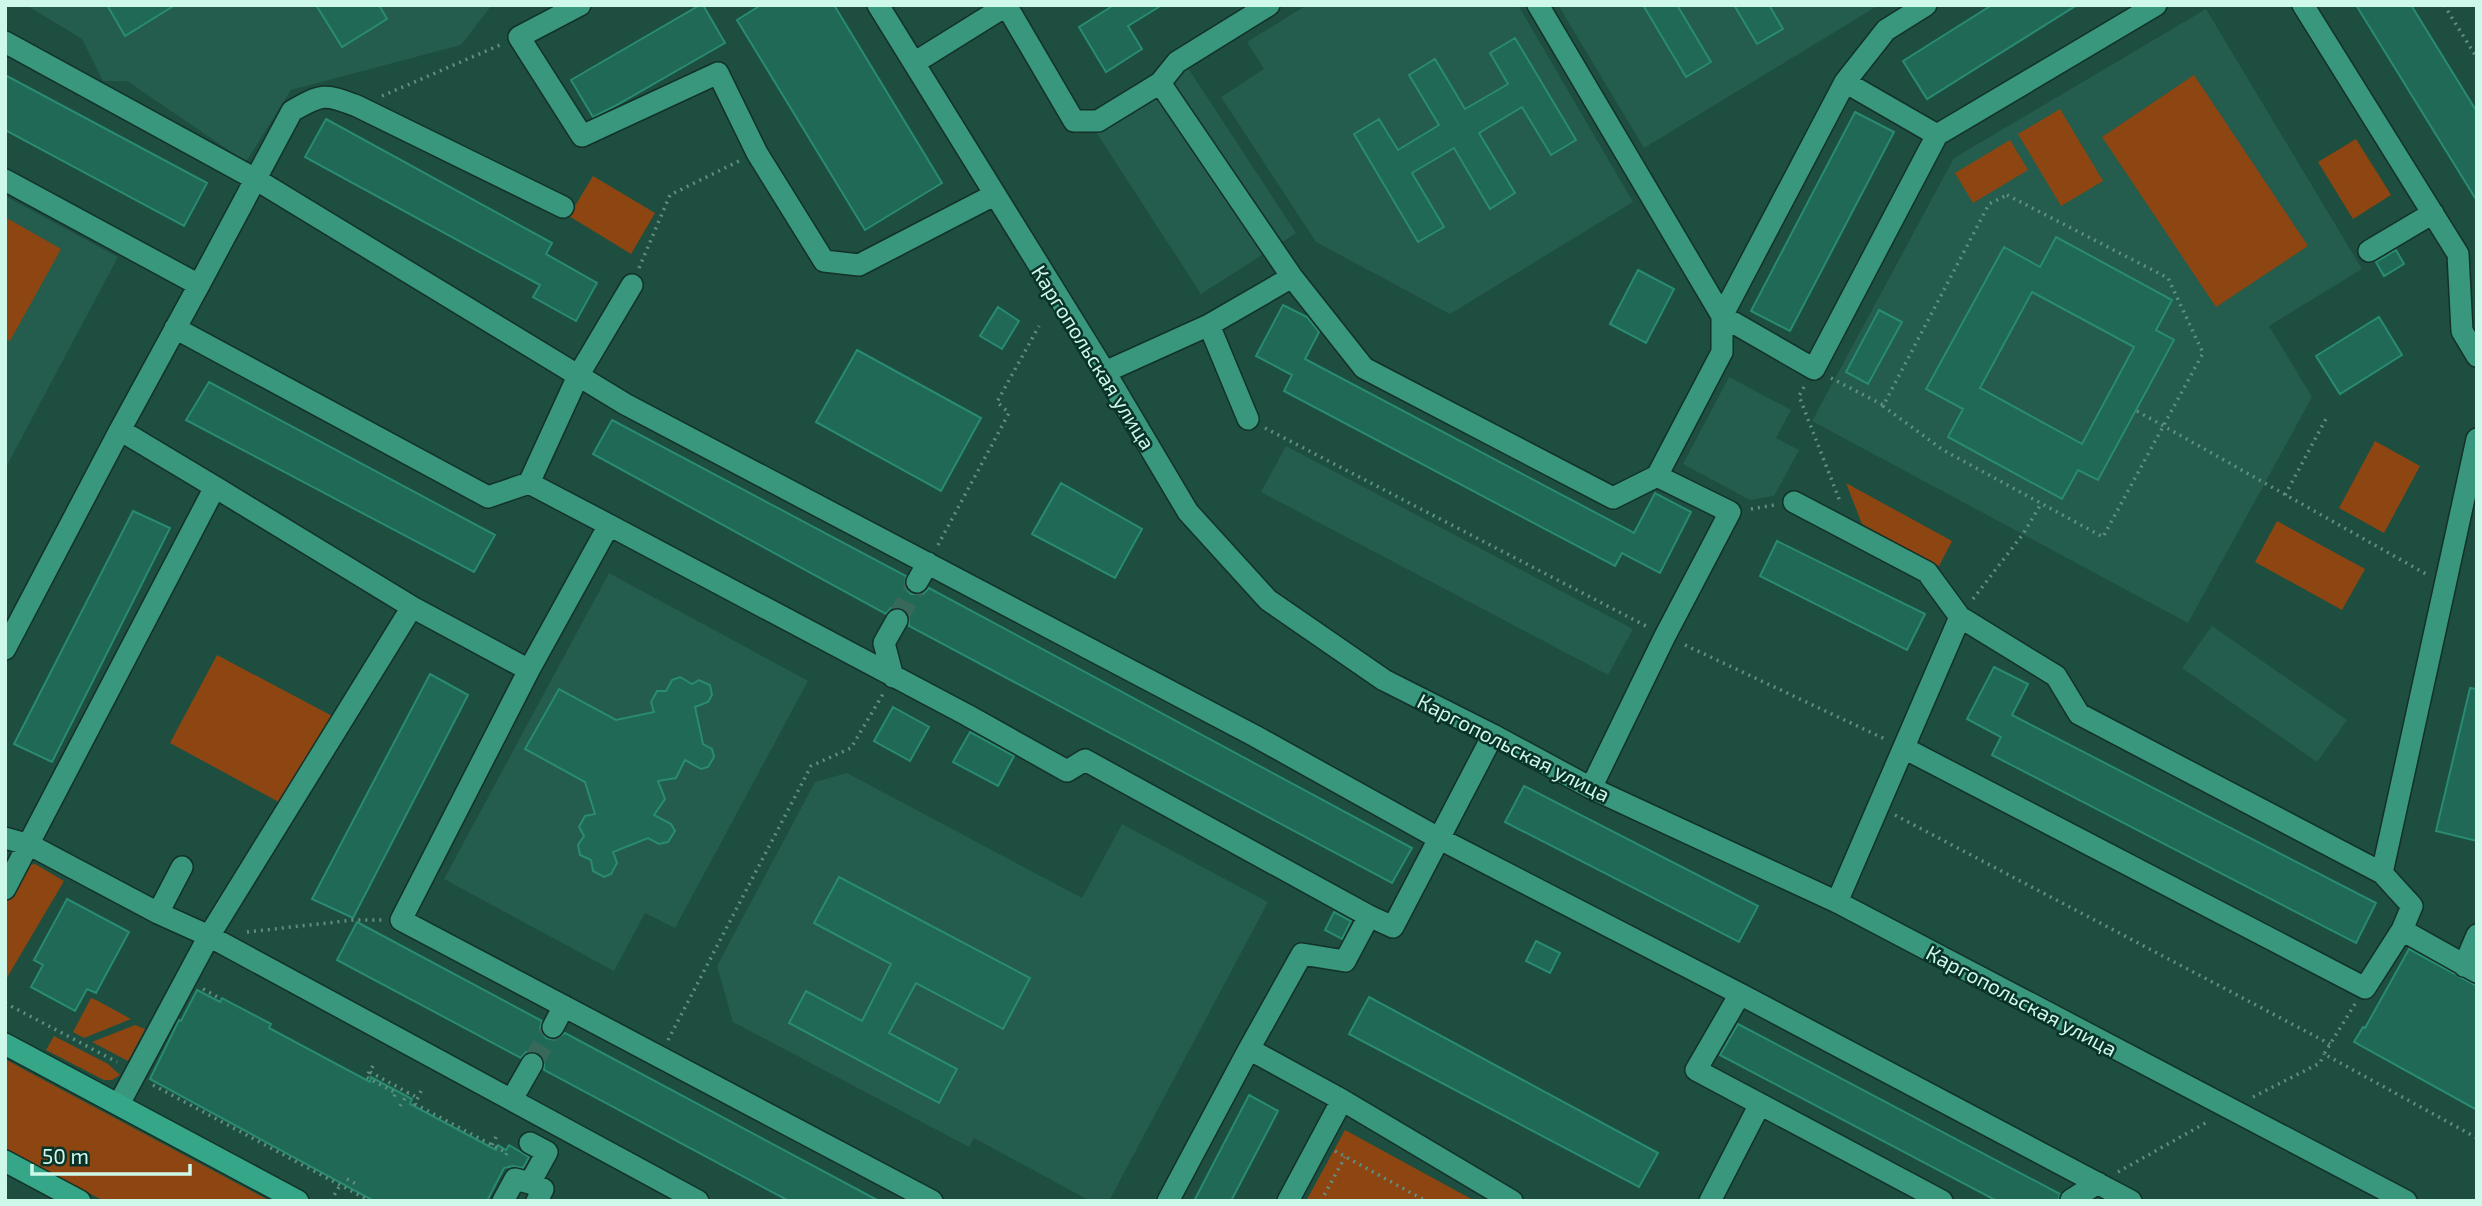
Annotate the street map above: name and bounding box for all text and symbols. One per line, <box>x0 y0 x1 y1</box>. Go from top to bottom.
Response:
street label: Каргопольская улица <box>1026 260 1161 454</box>
street label: Каргопольская улица <box>1413 688 1614 807</box>
street label: Каргопольская улица <box>1922 939 2122 1062</box>
scale bar <box>32 1132 189 1176</box>
text: 50 m <box>42 1143 89 1168</box>

